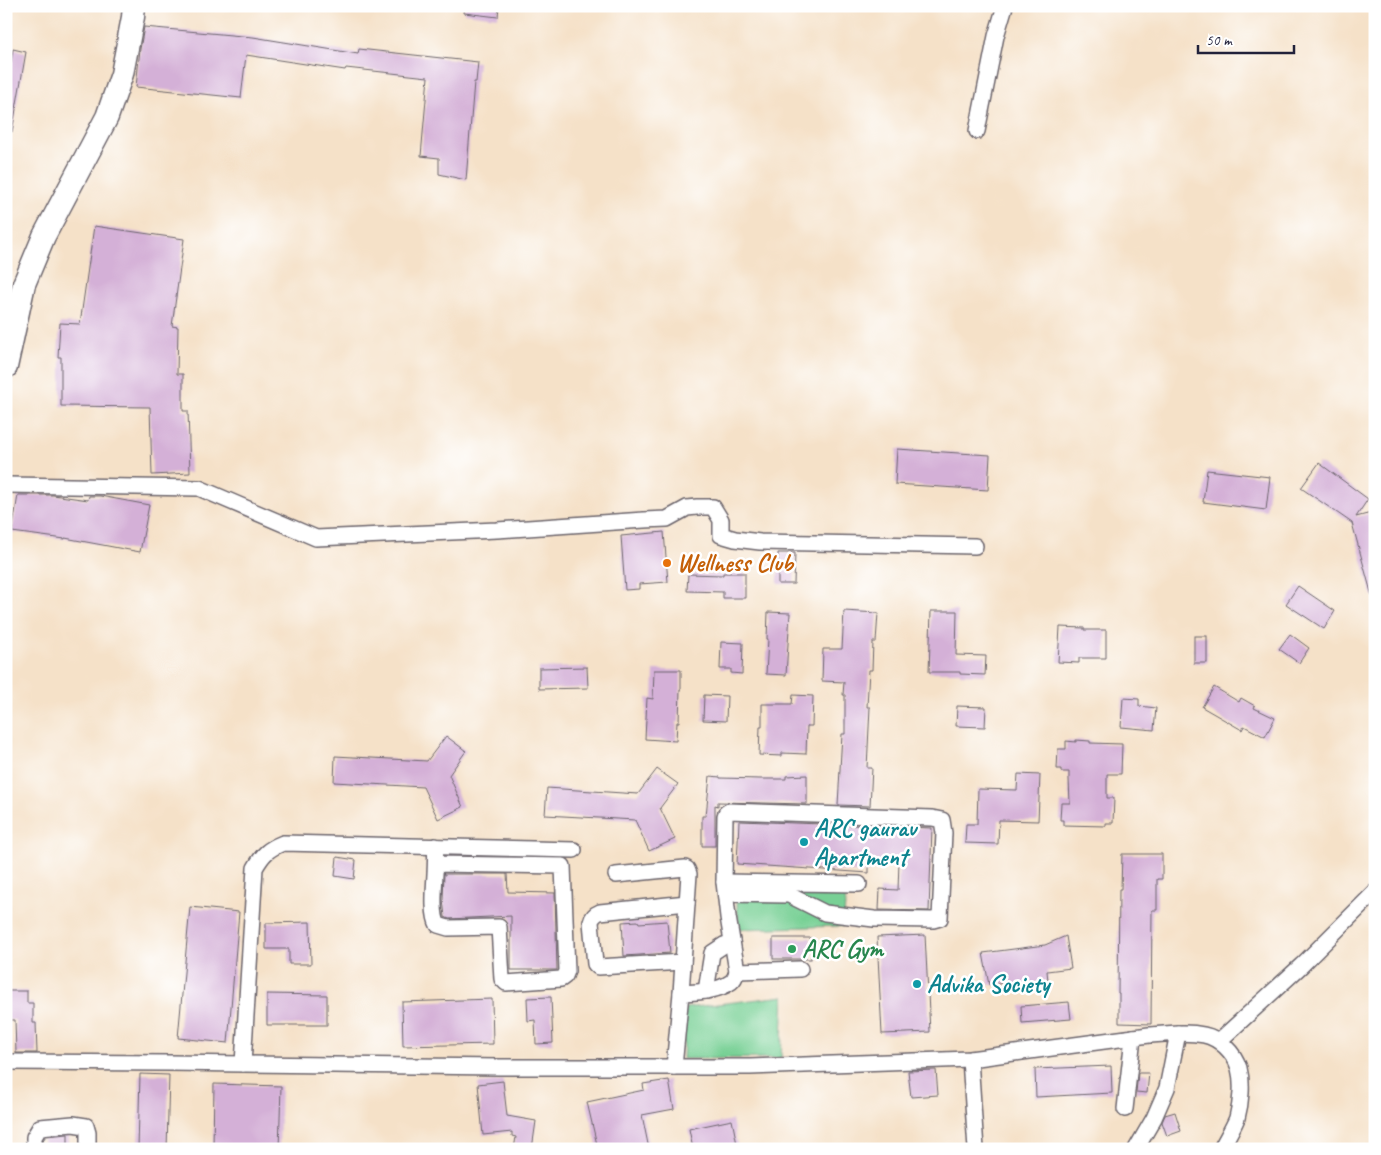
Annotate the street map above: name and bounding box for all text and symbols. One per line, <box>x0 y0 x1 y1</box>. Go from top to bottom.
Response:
scale bar <box>1198 22 1295 54</box>
text: 50 m <box>1206 31 1233 50</box>
place label: Wellness Club <box>677 547 795 579</box>
marker: Wellness Club <box>661 557 673 569</box>
place label: ARC gaurav Apartment <box>814 812 918 873</box>
marker: ARC gaurav Apartment <box>798 836 810 848</box>
place label: ARC Gym <box>802 933 885 965</box>
marker: ARC Gym <box>786 943 798 955</box>
place label: Advika Society <box>927 968 1052 1000</box>
marker: Advika Society <box>911 978 923 990</box>

